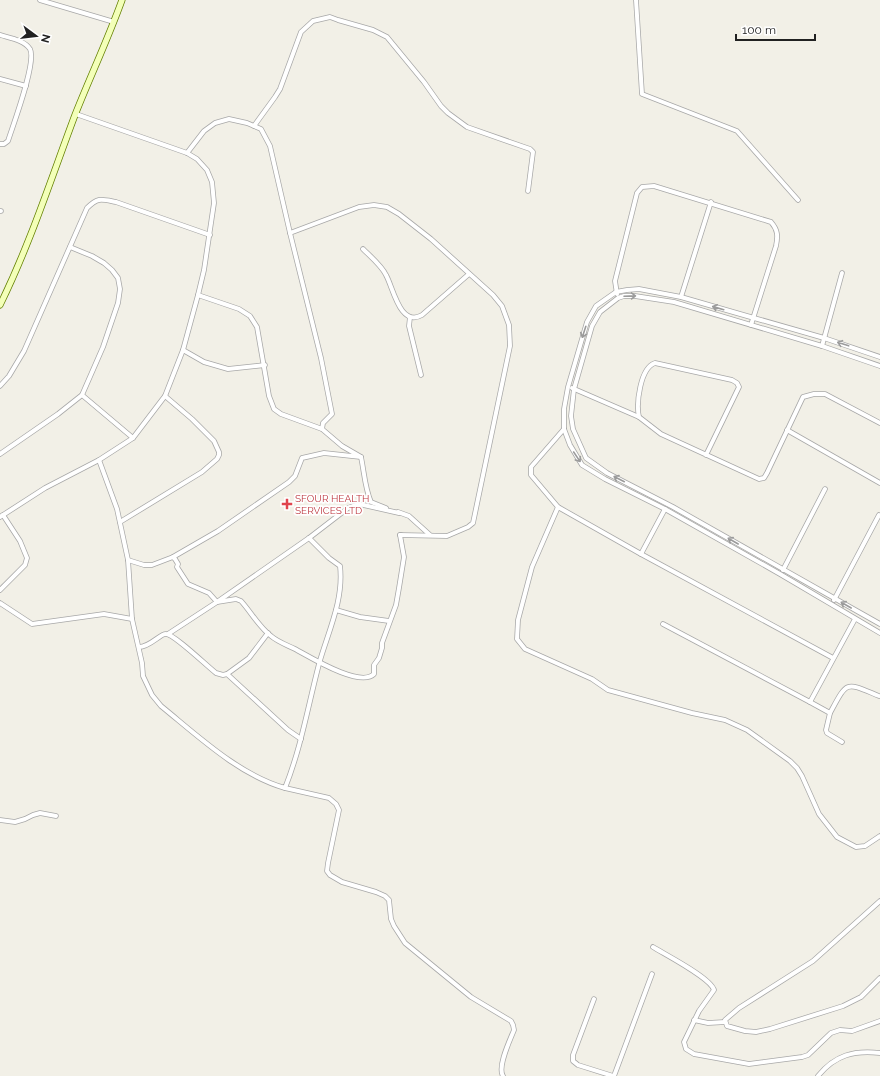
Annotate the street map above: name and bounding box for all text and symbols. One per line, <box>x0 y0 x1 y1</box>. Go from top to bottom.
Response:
north arrow <box>16 16 56 56</box>
scale bar <box>736 16 815 42</box>
text: 100 m <box>742 23 776 37</box>
text: N <box>38 33 53 44</box>
one-way arrow <box>623 292 636 300</box>
one-way arrow <box>712 304 725 311</box>
one-way arrow <box>580 326 587 339</box>
one-way arrow <box>837 340 850 347</box>
one-way arrow <box>573 451 581 462</box>
one-way arrow <box>613 475 625 482</box>
place label: SFOUR HEALTH SERVICES LTD <box>295 493 369 516</box>
marker: SFOUR HEALTH SERVICES LTD <box>282 499 292 509</box>
one-way arrow <box>727 536 739 544</box>
one-way arrow <box>840 600 852 608</box>

